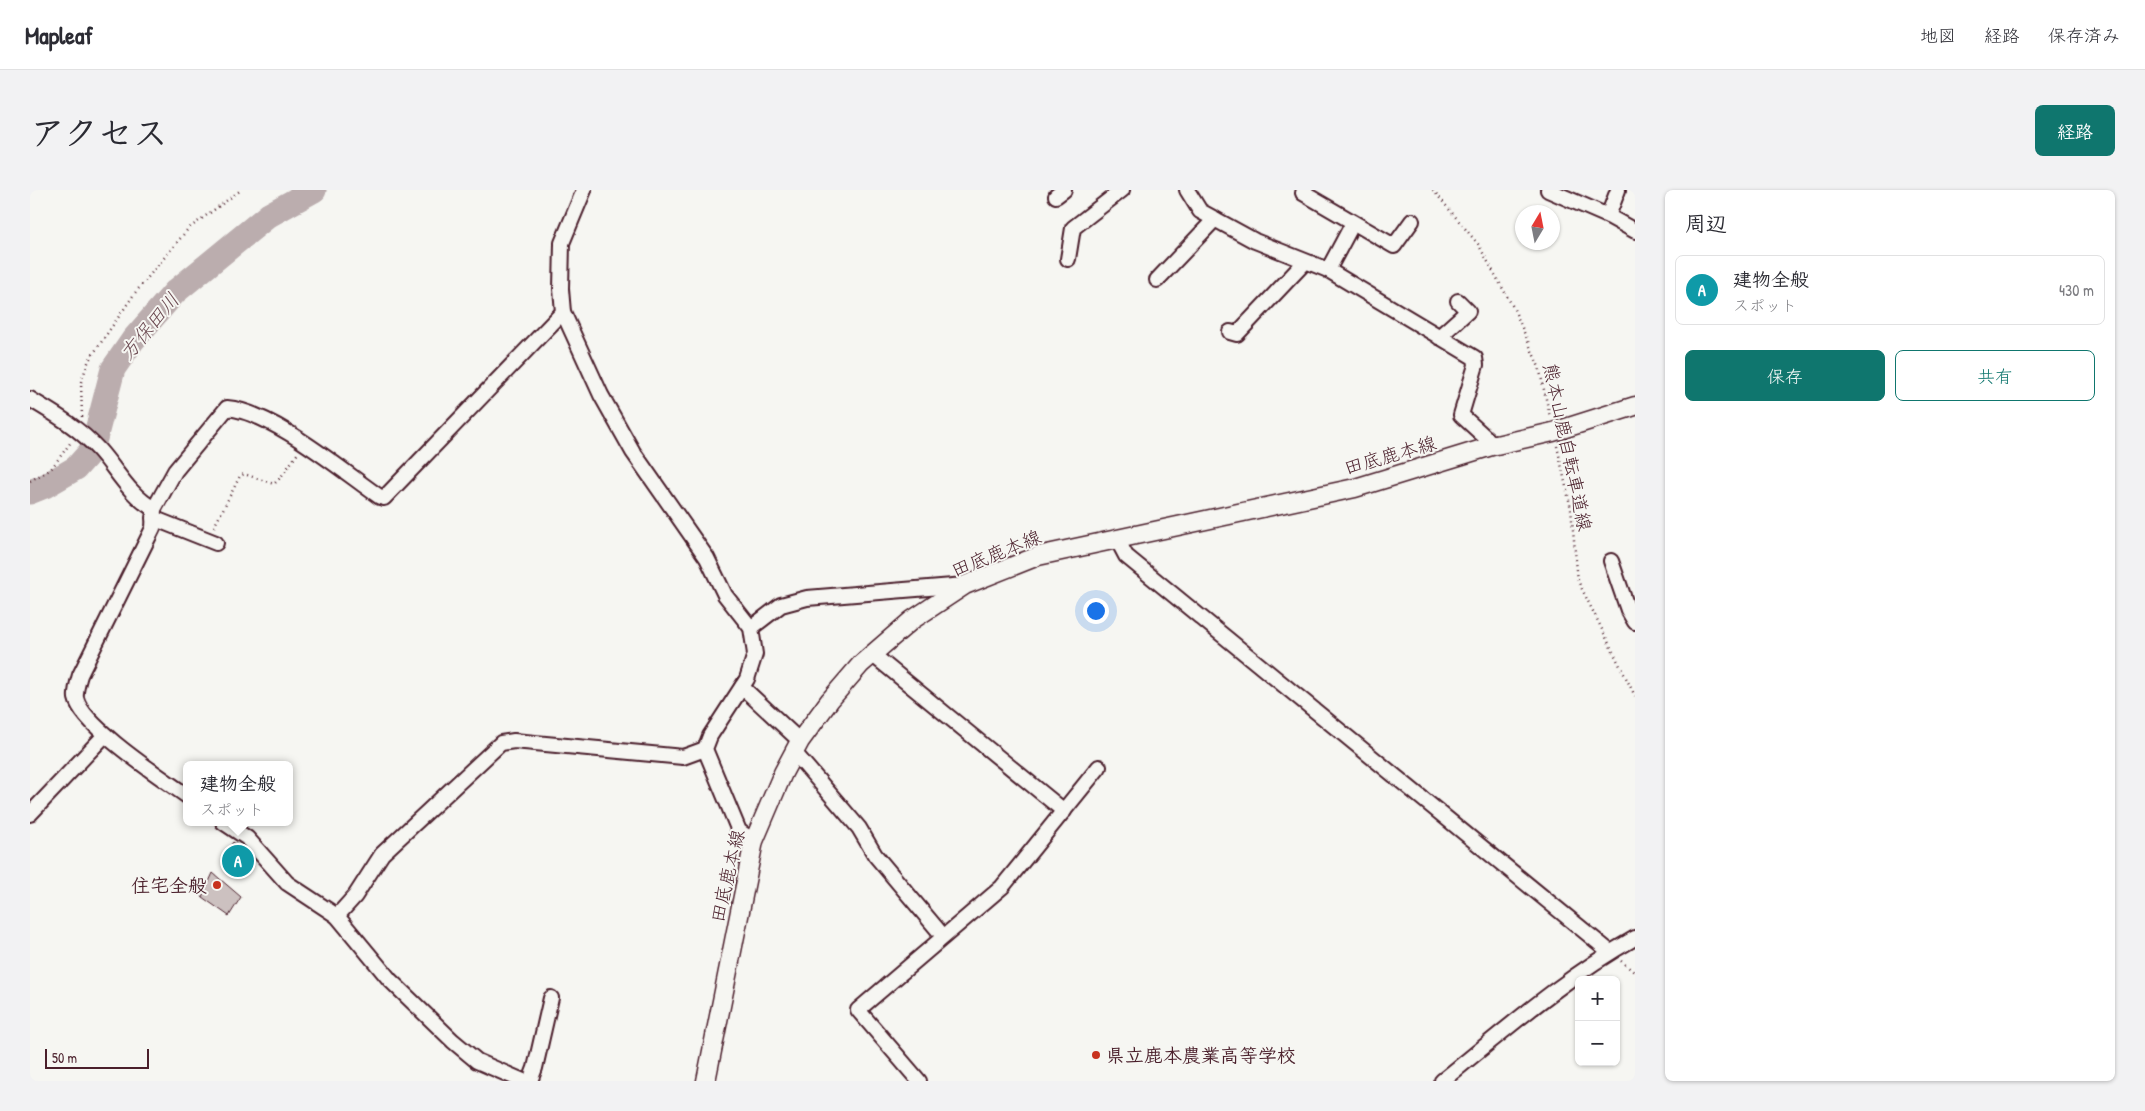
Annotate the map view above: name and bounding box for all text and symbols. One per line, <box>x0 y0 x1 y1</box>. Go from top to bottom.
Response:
text: Mapleaf <box>25 19 93 51</box>
text: 地図 <box>1920 23 1956 48</box>
text: 経路 <box>1984 23 2020 48</box>
text: 保存済み <box>2048 23 2120 48</box>
button: 経路 <box>2035 105 2115 156</box>
text: アクセス <box>30 109 168 156</box>
north arrow <box>1515 205 1560 250</box>
text: 周辺 <box>1685 209 1727 238</box>
text: 建物全般 <box>1733 266 1809 292</box>
text: A <box>1698 279 1706 301</box>
text: 430 m <box>2059 279 2094 301</box>
water label: 方保田川 <box>113 287 185 365</box>
text: スポット <box>1733 294 1797 316</box>
button: 保存 <box>1685 350 1885 401</box>
button: 共有 <box>1895 350 2095 401</box>
street label: 熊本山鹿自転車道線 <box>1538 361 1598 533</box>
street label: 田底鹿本線 <box>1341 429 1439 481</box>
street label: 田底鹿本線 <box>947 523 1045 583</box>
your location <box>1083 598 1109 624</box>
popup <box>183 761 293 826</box>
text: 建物全般 <box>200 770 276 796</box>
text: スポット <box>200 798 264 820</box>
street label: 田底鹿本線 <box>704 827 750 925</box>
pin: A <box>222 842 254 880</box>
place label: 住宅全般 <box>131 872 207 898</box>
marker: 住宅全般 <box>211 879 223 891</box>
map controls <box>1575 976 1620 1066</box>
button: + <box>1575 976 1620 1021</box>
button: − <box>1575 1021 1620 1066</box>
place label: 県立鹿本農業高等学校 <box>1106 1042 1296 1068</box>
scale bar <box>45 1046 149 1069</box>
text: 50 m <box>52 1048 77 1067</box>
marker: 県立鹿本農業高等学校 <box>1090 1049 1102 1061</box>

